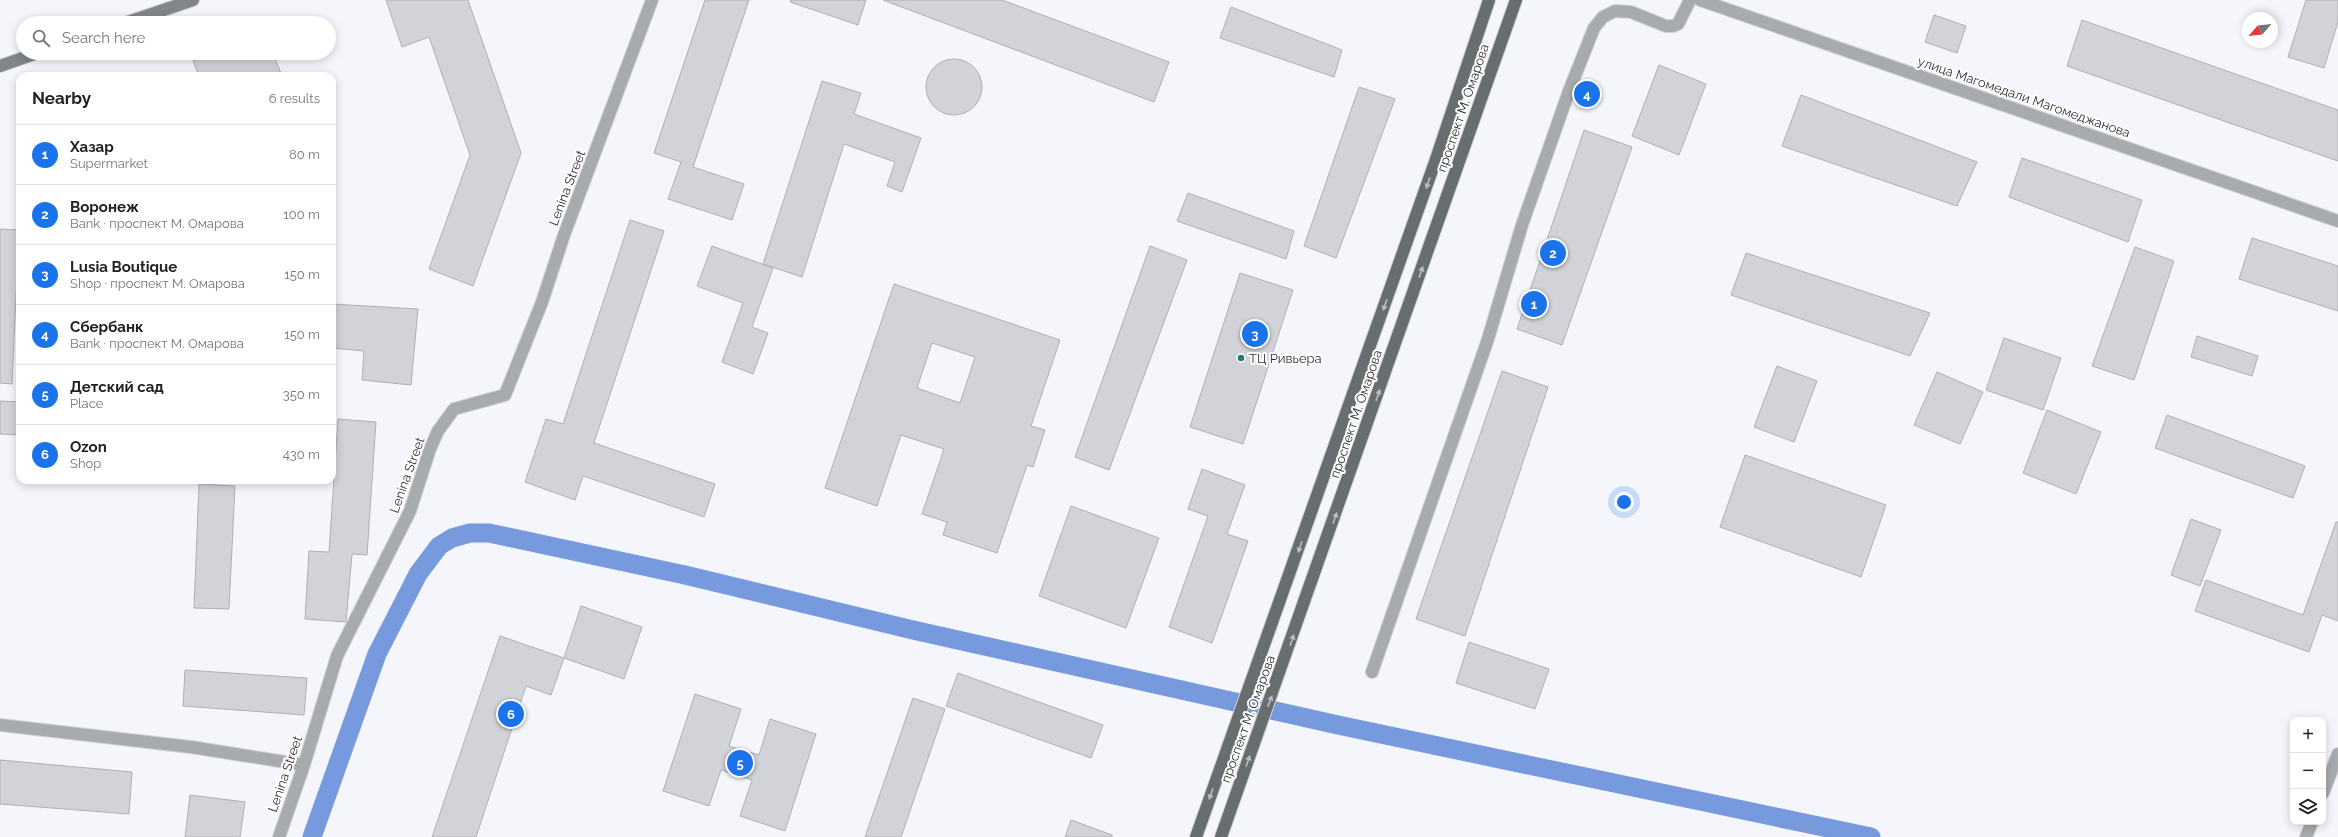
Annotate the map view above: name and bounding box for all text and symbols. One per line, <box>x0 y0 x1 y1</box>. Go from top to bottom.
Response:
north arrow <box>2242 12 2278 48</box>
search box <box>16 16 336 60</box>
icon: search <box>30 27 52 49</box>
text: Search here <box>62 29 145 47</box>
street label: проспект М. Омарова <box>1434 42 1492 174</box>
street label: улица Магомедали Магомеджановa <box>1916 53 2132 141</box>
pin: 4 <box>1574 79 1600 109</box>
text: Nearby <box>32 88 91 108</box>
text: 6 results <box>269 91 320 106</box>
text: Хазар <box>70 138 114 156</box>
text: 1 <box>42 147 48 162</box>
text: 80 m <box>289 147 320 162</box>
street label: Lenina Street <box>546 148 588 228</box>
text: Supermarket <box>70 156 148 171</box>
one-way arrow <box>1424 177 1430 189</box>
text: Воронеж <box>70 198 139 216</box>
text: 2 <box>41 207 49 222</box>
text: 100 m <box>283 207 320 222</box>
text: Bank · проспект М. Омарова <box>70 216 244 231</box>
pin: 2 <box>1540 238 1566 268</box>
text: Lusia Boutique <box>70 258 177 276</box>
one-way arrow <box>1418 266 1424 278</box>
text: 3 <box>41 267 49 282</box>
text: 150 m <box>284 267 320 282</box>
text: Shop · проспект М. Омарова <box>70 276 245 291</box>
pin: 1 <box>1521 289 1547 319</box>
one-way arrow <box>1381 300 1387 312</box>
text: Сбербанк <box>70 318 144 336</box>
pin: 3 <box>1242 319 1268 349</box>
text: 4 <box>41 327 49 342</box>
text: 150 m <box>284 327 320 342</box>
text: Bank · проспект М. Омарова <box>70 336 244 351</box>
street label: проспект М. Омарова <box>1327 348 1385 480</box>
place label: ТЦ Ривьера <box>1249 351 1322 366</box>
marker: ТЦ Ривьера <box>1236 353 1246 363</box>
text: Детский сад <box>70 378 164 396</box>
text: 5 <box>41 387 49 402</box>
text: 350 m <box>283 387 320 402</box>
one-way arrow <box>1375 389 1381 401</box>
text: Place <box>70 396 103 411</box>
street label: Lenina Street <box>386 434 428 515</box>
text: Ozon <box>70 438 107 456</box>
text: 6 <box>41 447 49 462</box>
text: 430 m <box>283 447 320 462</box>
text: Shop <box>70 456 101 471</box>
your location <box>1614 492 1634 512</box>
one-way arrow <box>1332 511 1338 523</box>
one-way arrow <box>1296 541 1302 553</box>
one-way arrow <box>1289 634 1295 646</box>
street label: проспект М. Омарова <box>1218 653 1278 785</box>
one-way arrow <box>1267 694 1273 706</box>
pin: 6 <box>498 699 524 729</box>
map controls <box>2290 717 2326 825</box>
button: + <box>2290 717 2326 753</box>
street label: Lenina Street <box>265 733 305 814</box>
pin: 5 <box>727 748 753 778</box>
button: − <box>2290 753 2326 789</box>
one-way arrow <box>1246 754 1252 766</box>
one-way arrow <box>1208 788 1214 800</box>
button: layers <box>2290 789 2326 825</box>

